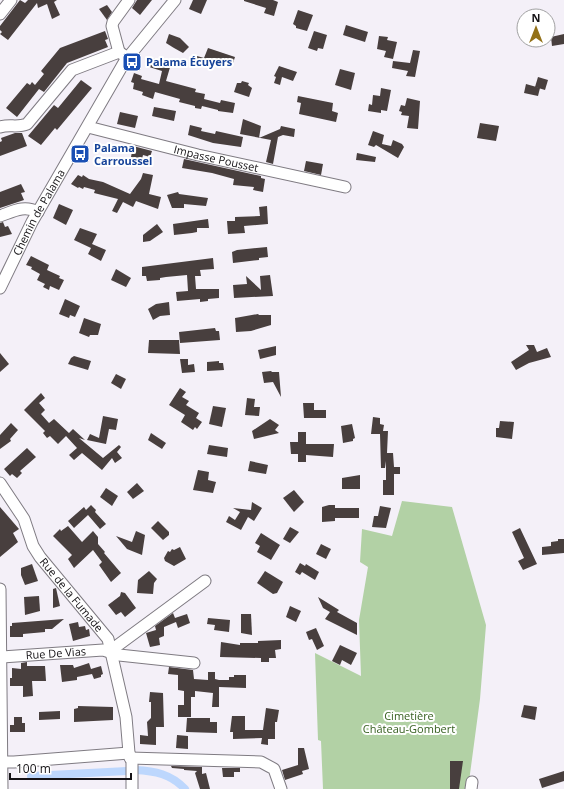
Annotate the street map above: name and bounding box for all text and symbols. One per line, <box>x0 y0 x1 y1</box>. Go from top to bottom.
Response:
north arrow <box>516 8 556 48</box>
text: N <box>532 10 540 25</box>
bus stop icon: Palama Écuyers <box>121 51 143 73</box>
place label: Palama Écuyers <box>146 54 233 69</box>
place label: Palama Carroussel <box>94 140 152 168</box>
street label: Impasse Pousset <box>172 141 260 175</box>
bus stop icon: Palama Carroussel <box>69 143 91 165</box>
street label: Chemin de Palama <box>9 166 68 258</box>
street label: Rue de la Fumade <box>37 554 107 635</box>
street label: Rue De Vias <box>25 643 86 662</box>
park label: Cimetière Château-Gombert <box>363 708 455 736</box>
scale bar <box>10 755 131 781</box>
text: 100 m <box>16 760 51 777</box>

